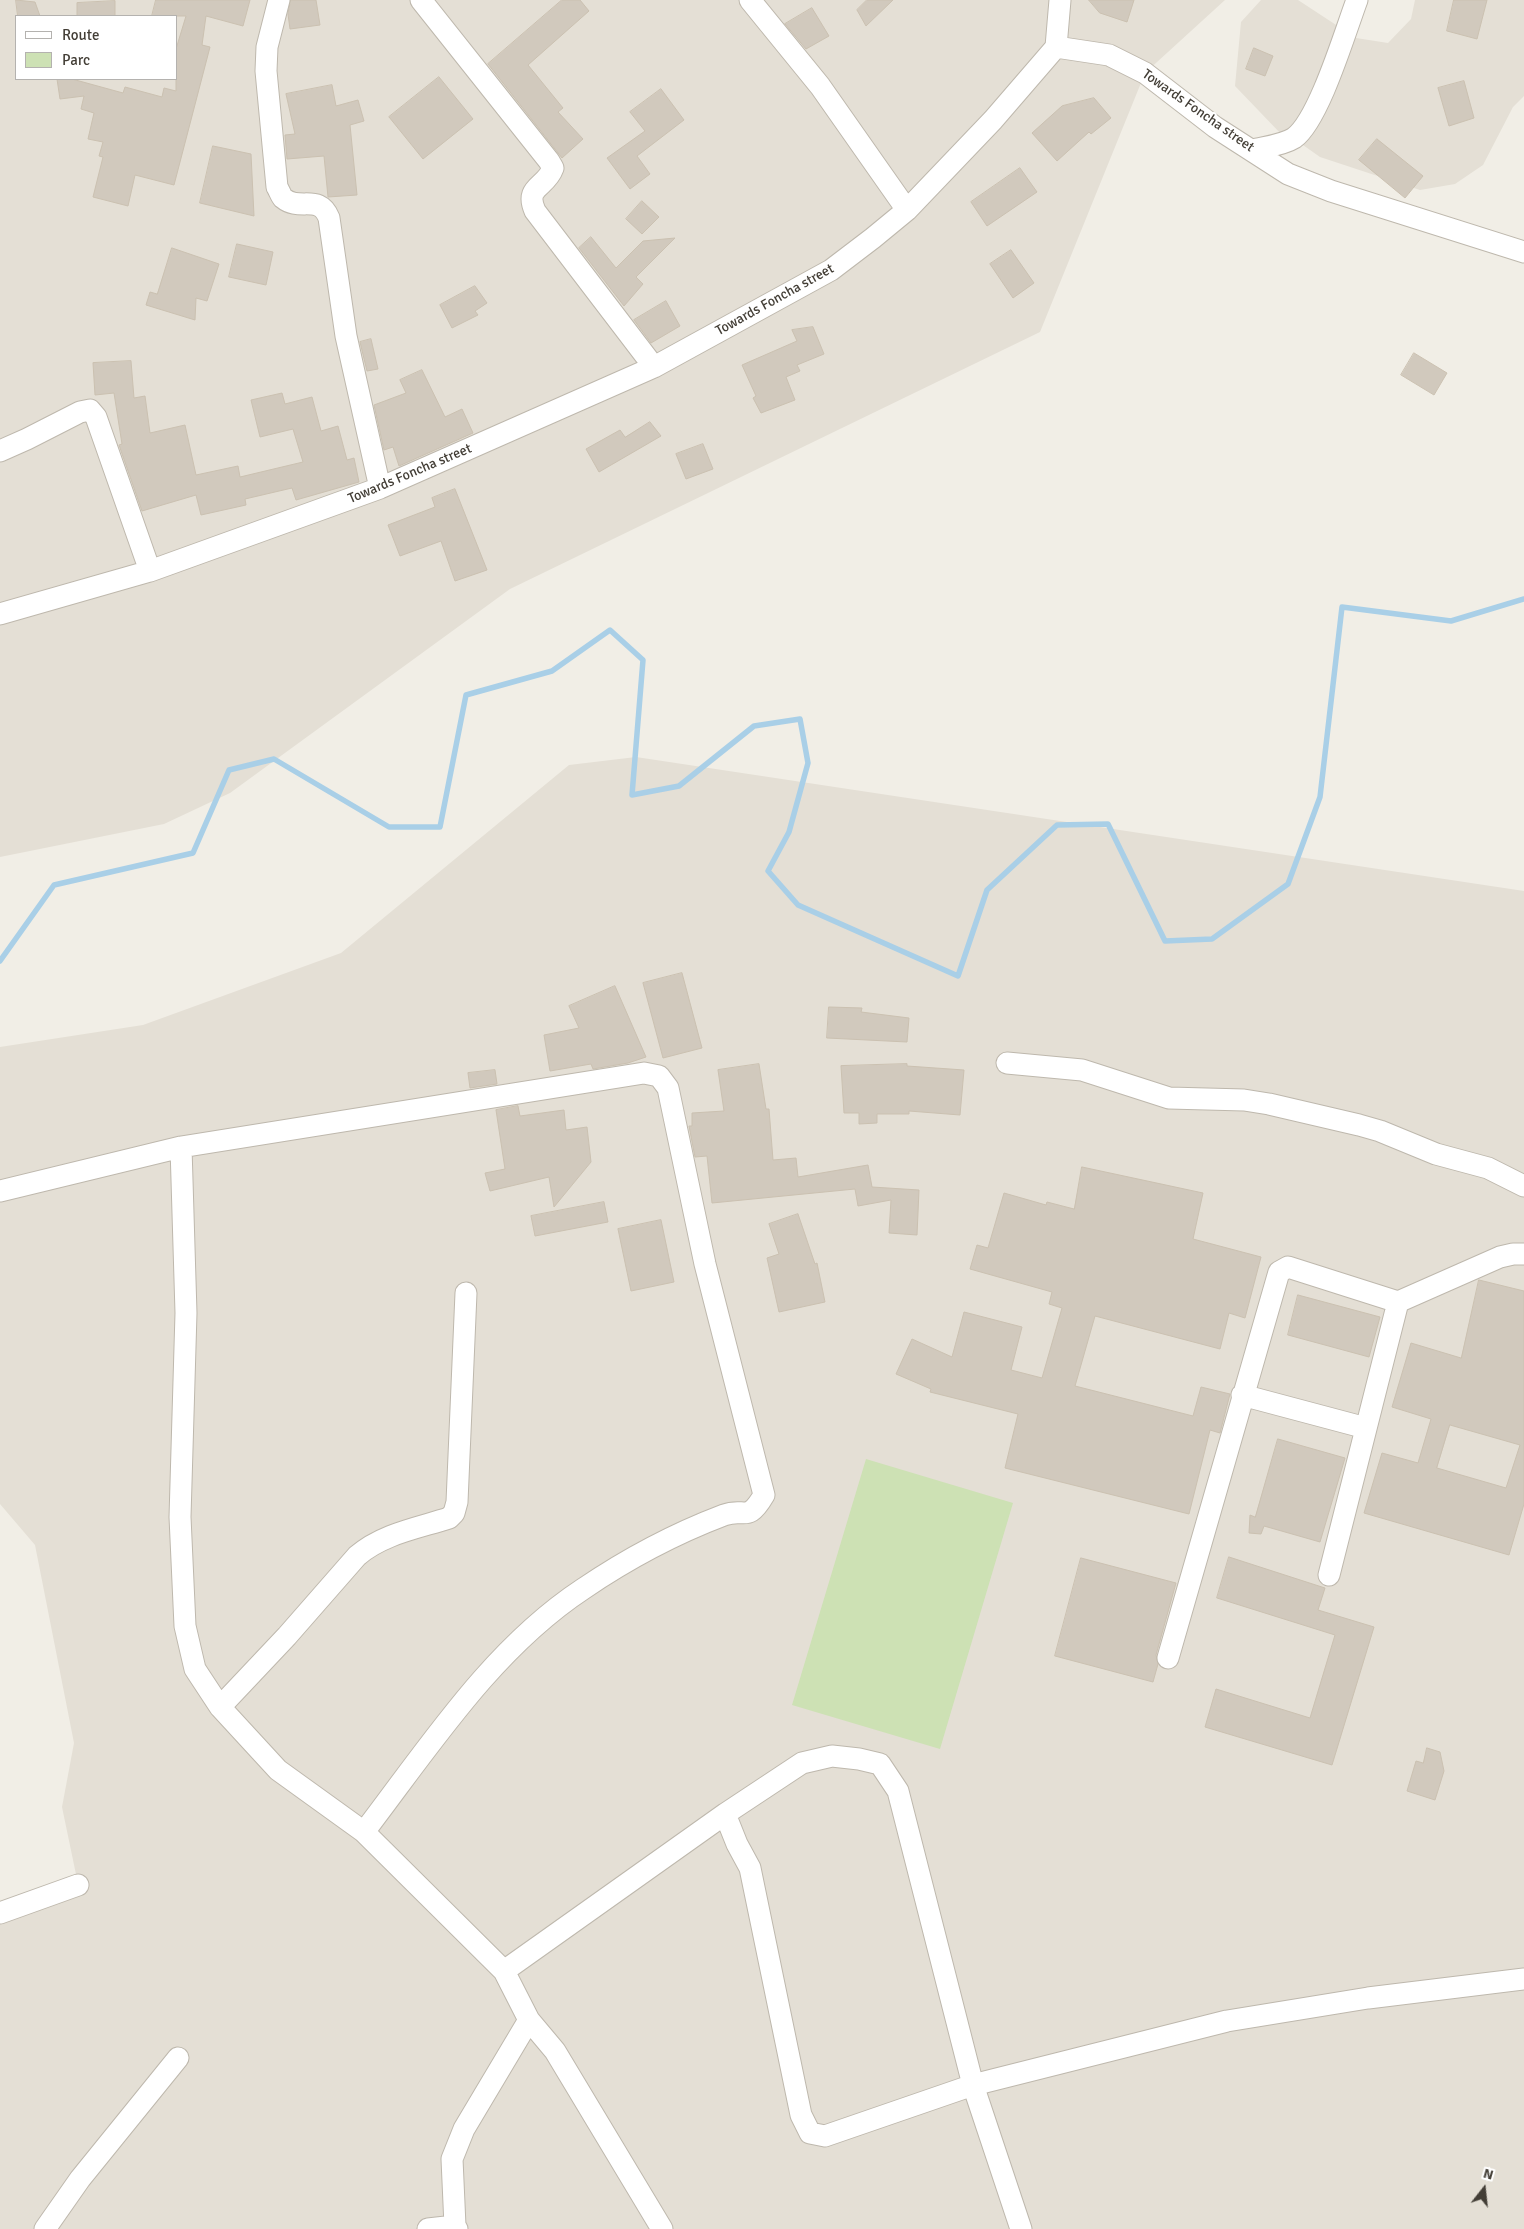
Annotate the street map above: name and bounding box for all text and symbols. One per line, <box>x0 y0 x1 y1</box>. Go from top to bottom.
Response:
legend <box>15 15 178 80</box>
text: Route <box>62 26 99 44</box>
text: Parc <box>62 51 90 69</box>
street label: Towards Foncha street <box>1139 66 1257 156</box>
street label: Towards Foncha street <box>713 261 837 339</box>
street label: Towards Foncha street <box>346 440 474 508</box>
north arrow <box>1459 2164 1509 2214</box>
text: N <box>1481 2165 1495 2184</box>

